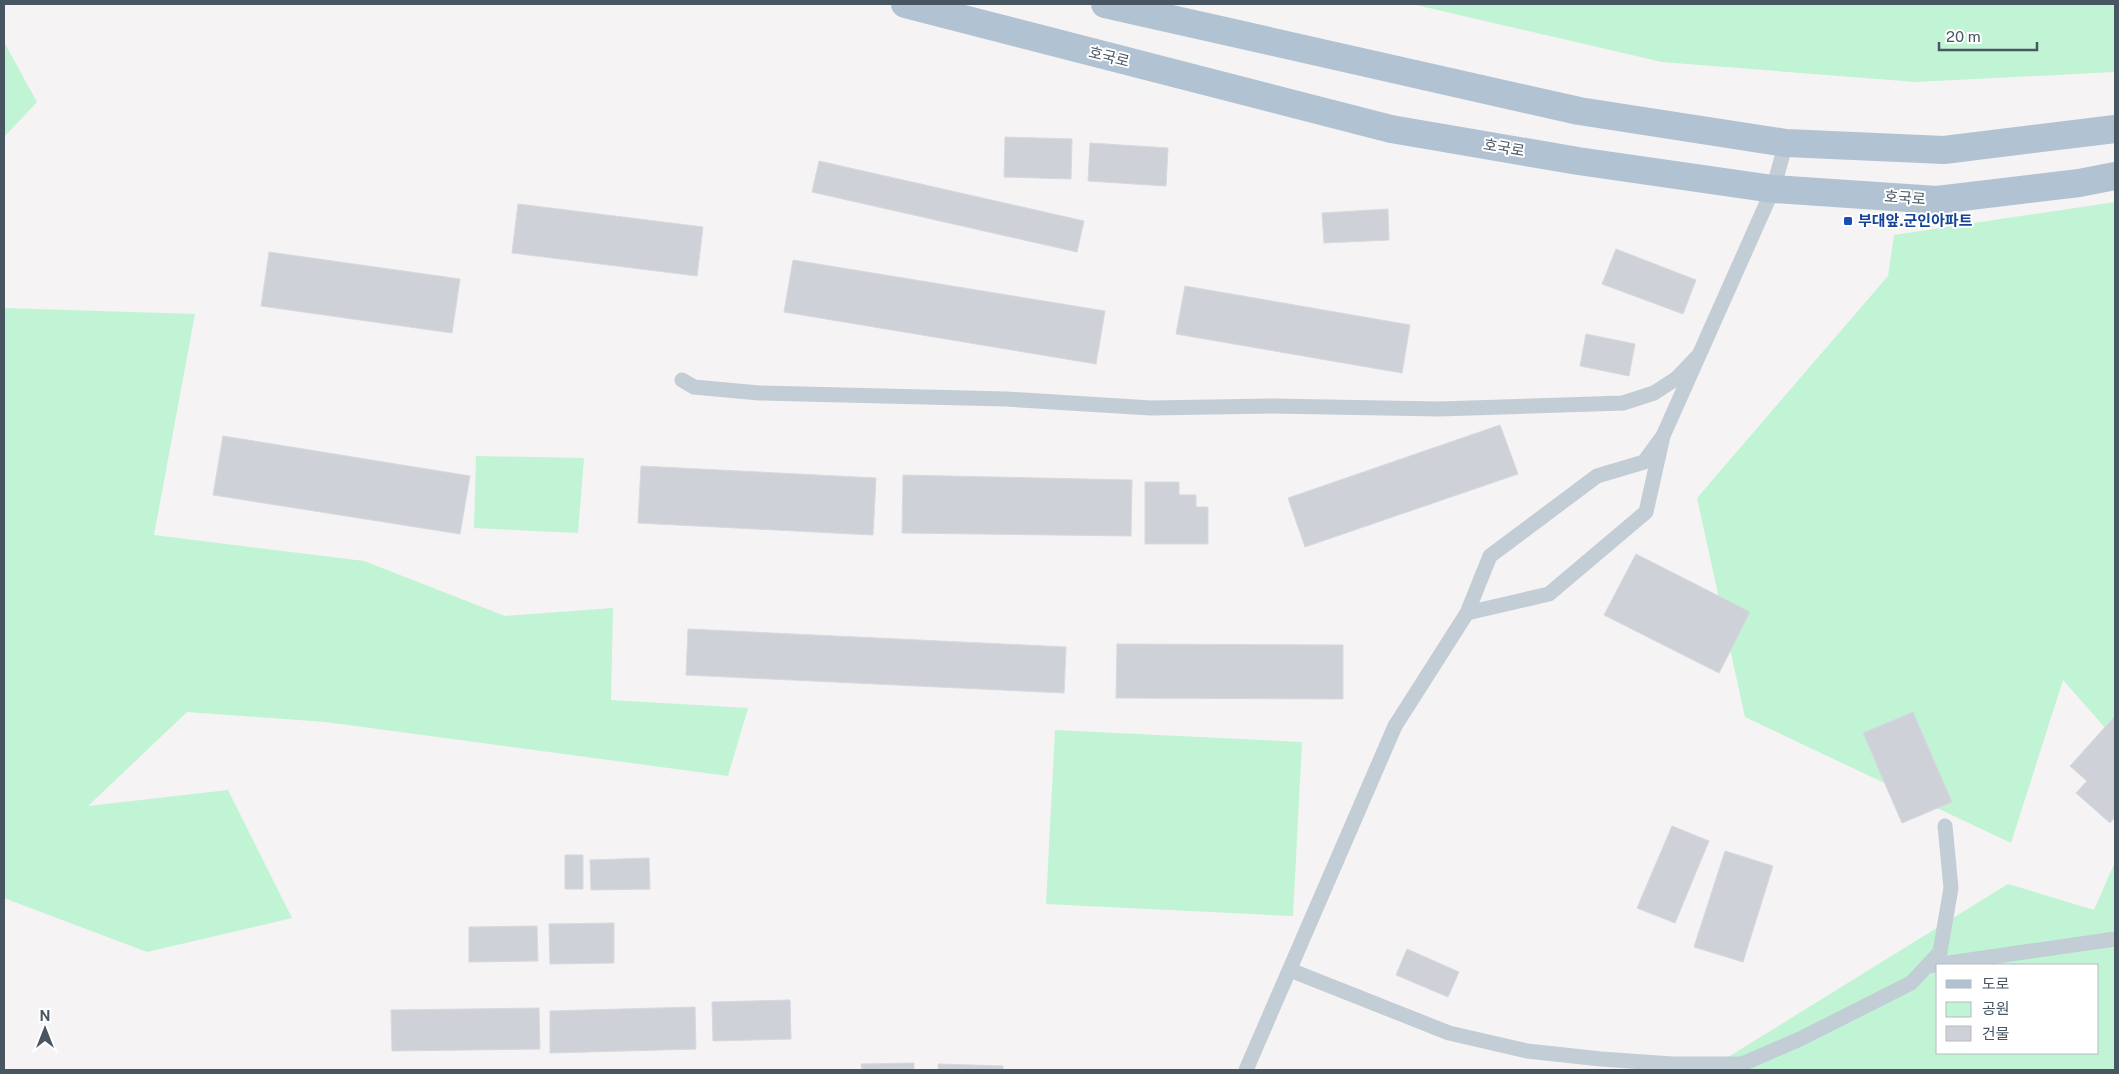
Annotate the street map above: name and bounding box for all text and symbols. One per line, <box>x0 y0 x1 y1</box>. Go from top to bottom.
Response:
scale bar <box>1939 20 2036 52</box>
text: 20 m <box>1946 28 1981 45</box>
street label: 호국로 <box>1087 43 1131 70</box>
street label: 호국로 <box>1482 136 1526 159</box>
street label: 호국로 <box>1884 188 1926 207</box>
place label: 부대앞.군인아파트 <box>1858 212 1973 229</box>
marker: 부대앞.군인아파트 <box>1842 215 1854 227</box>
legend <box>1936 964 2099 1054</box>
text: 도로 <box>1982 975 2010 992</box>
text: 공원 <box>1982 1000 2010 1017</box>
north arrow <box>20 1004 70 1054</box>
text: N <box>40 1008 50 1024</box>
text: 건물 <box>1982 1025 2010 1042</box>

